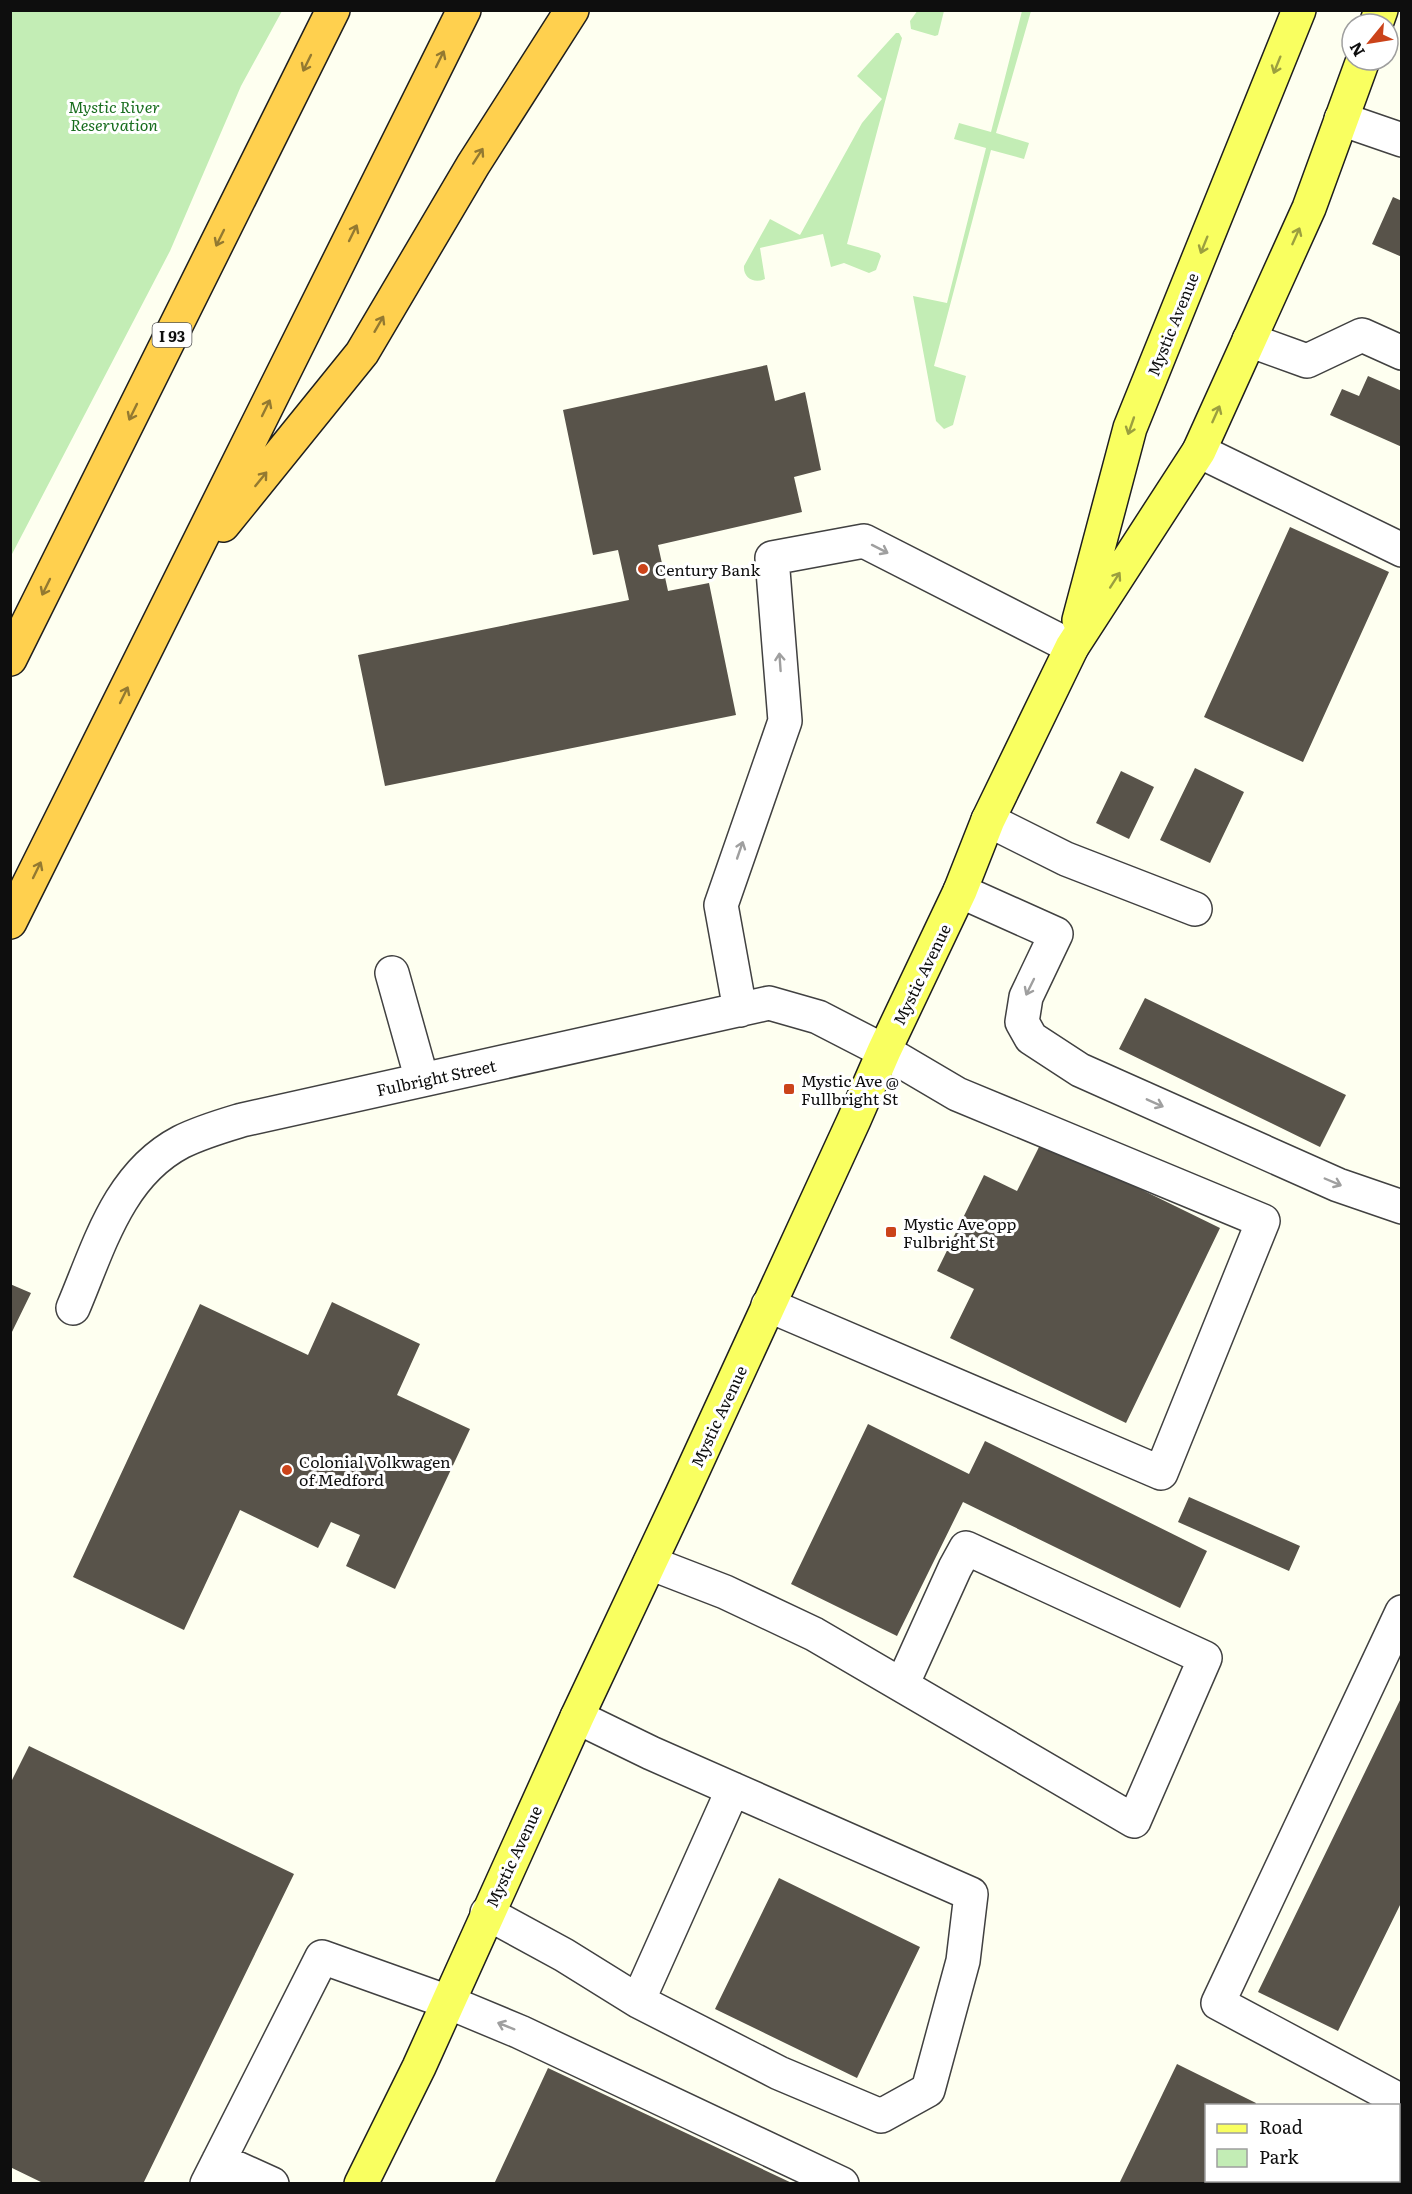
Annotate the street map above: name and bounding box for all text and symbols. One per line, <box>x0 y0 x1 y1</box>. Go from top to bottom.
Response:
north arrow <box>1340 12 1400 72</box>
text: N <box>1342 38 1370 62</box>
one-way arrow <box>435 50 446 68</box>
one-way arrow <box>300 53 312 71</box>
one-way arrow <box>1271 55 1282 73</box>
park label: Mystic River Reservation <box>68 94 160 136</box>
one-way arrow <box>472 148 484 165</box>
one-way arrow <box>348 225 360 243</box>
one-way arrow <box>213 228 225 246</box>
one-way arrow <box>1291 228 1302 246</box>
one-way arrow <box>1198 236 1209 254</box>
street label: Mystic Avenue <box>1140 269 1204 379</box>
one-way arrow <box>373 316 385 333</box>
road number: I 93 <box>152 323 192 347</box>
one-way arrow <box>261 399 273 417</box>
one-way arrow <box>127 403 138 421</box>
one-way arrow <box>1212 405 1223 423</box>
one-way arrow <box>1125 416 1136 435</box>
one-way arrow <box>254 471 267 487</box>
one-way arrow <box>871 544 889 555</box>
place label: Century Bank <box>655 557 760 581</box>
marker: Century Bank <box>636 562 650 576</box>
one-way arrow <box>1109 572 1122 589</box>
one-way arrow <box>40 577 52 595</box>
one-way arrow <box>775 653 786 673</box>
one-way arrow <box>118 686 130 704</box>
one-way arrow <box>735 841 746 860</box>
one-way arrow <box>31 861 43 879</box>
street label: Mystic Avenue <box>886 919 956 1029</box>
one-way arrow <box>1024 978 1036 996</box>
street label: Fulbright Street <box>374 1052 499 1101</box>
place label: Mystic Ave @ Fullbright St <box>801 1068 899 1110</box>
marker: Mystic Ave @ Fullbright St <box>782 1082 796 1096</box>
one-way arrow <box>1145 1098 1163 1109</box>
one-way arrow <box>1324 1178 1342 1189</box>
place label: Mystic Ave opp Fulbright St <box>903 1211 1016 1253</box>
marker: Mystic Ave opp Fulbright St <box>884 1225 898 1239</box>
street label: Mystic Avenue <box>684 1361 752 1471</box>
place label: Colonial Volkwagen of Medford <box>299 1449 451 1491</box>
marker: Colonial Volkwagen of Medford <box>280 1463 294 1477</box>
street label: Mystic Avenue <box>479 1801 547 1911</box>
one-way arrow <box>497 2020 516 2031</box>
legend <box>1205 2104 1400 2182</box>
text: Road <box>1259 2113 1303 2140</box>
text: Park <box>1259 2143 1300 2170</box>

